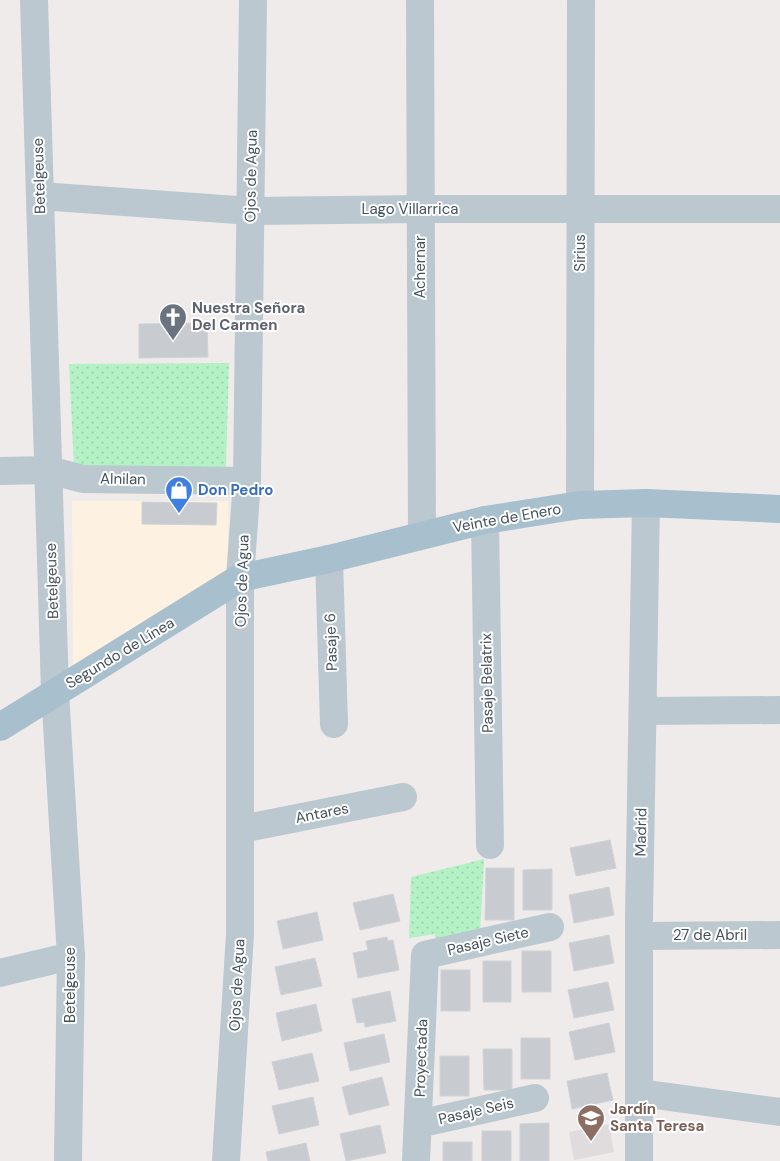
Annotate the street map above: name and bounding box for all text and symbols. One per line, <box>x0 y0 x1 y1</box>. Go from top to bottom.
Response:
street label: Ojos de Agua <box>240 129 262 223</box>
street label: Betelgeuse <box>28 138 50 214</box>
street label: Lago Villarrica <box>362 199 458 219</box>
street label: Sirius <box>570 234 590 272</box>
street label: Achernar <box>410 235 430 299</box>
place label: Nuestra Señora Del Carmen <box>192 298 305 335</box>
church icon: Nuestra Señora Del Carmen <box>158 302 188 341</box>
street label: Alnilan <box>100 469 146 489</box>
shop icon: Don Pedro <box>164 475 194 514</box>
place label: Don Pedro <box>198 480 273 500</box>
street label: Veinte de Enero <box>451 499 563 537</box>
street label: Ojos de Agua <box>230 534 254 628</box>
street label: Betelgeuse <box>41 543 63 619</box>
street label: Segundo de Línea <box>62 613 178 693</box>
street label: Pasaje 6 <box>320 613 342 671</box>
street label: Pasaje Belatrix <box>476 632 498 733</box>
street label: Antares <box>294 798 350 828</box>
street label: Madrid <box>631 807 651 857</box>
street label: Pasaje Siete <box>445 922 531 960</box>
street label: 27 de Abril <box>673 925 747 945</box>
street label: Ojos de Agua <box>225 938 249 1032</box>
street label: Betelgeuse <box>60 947 80 1023</box>
street label: Proyectada <box>410 1018 432 1098</box>
street label: Pasaje Seis <box>436 1093 516 1129</box>
place label: Jardín Santa Teresa <box>610 1099 704 1136</box>
school or university icon: Jardín Santa Teresa <box>576 1103 606 1142</box>

